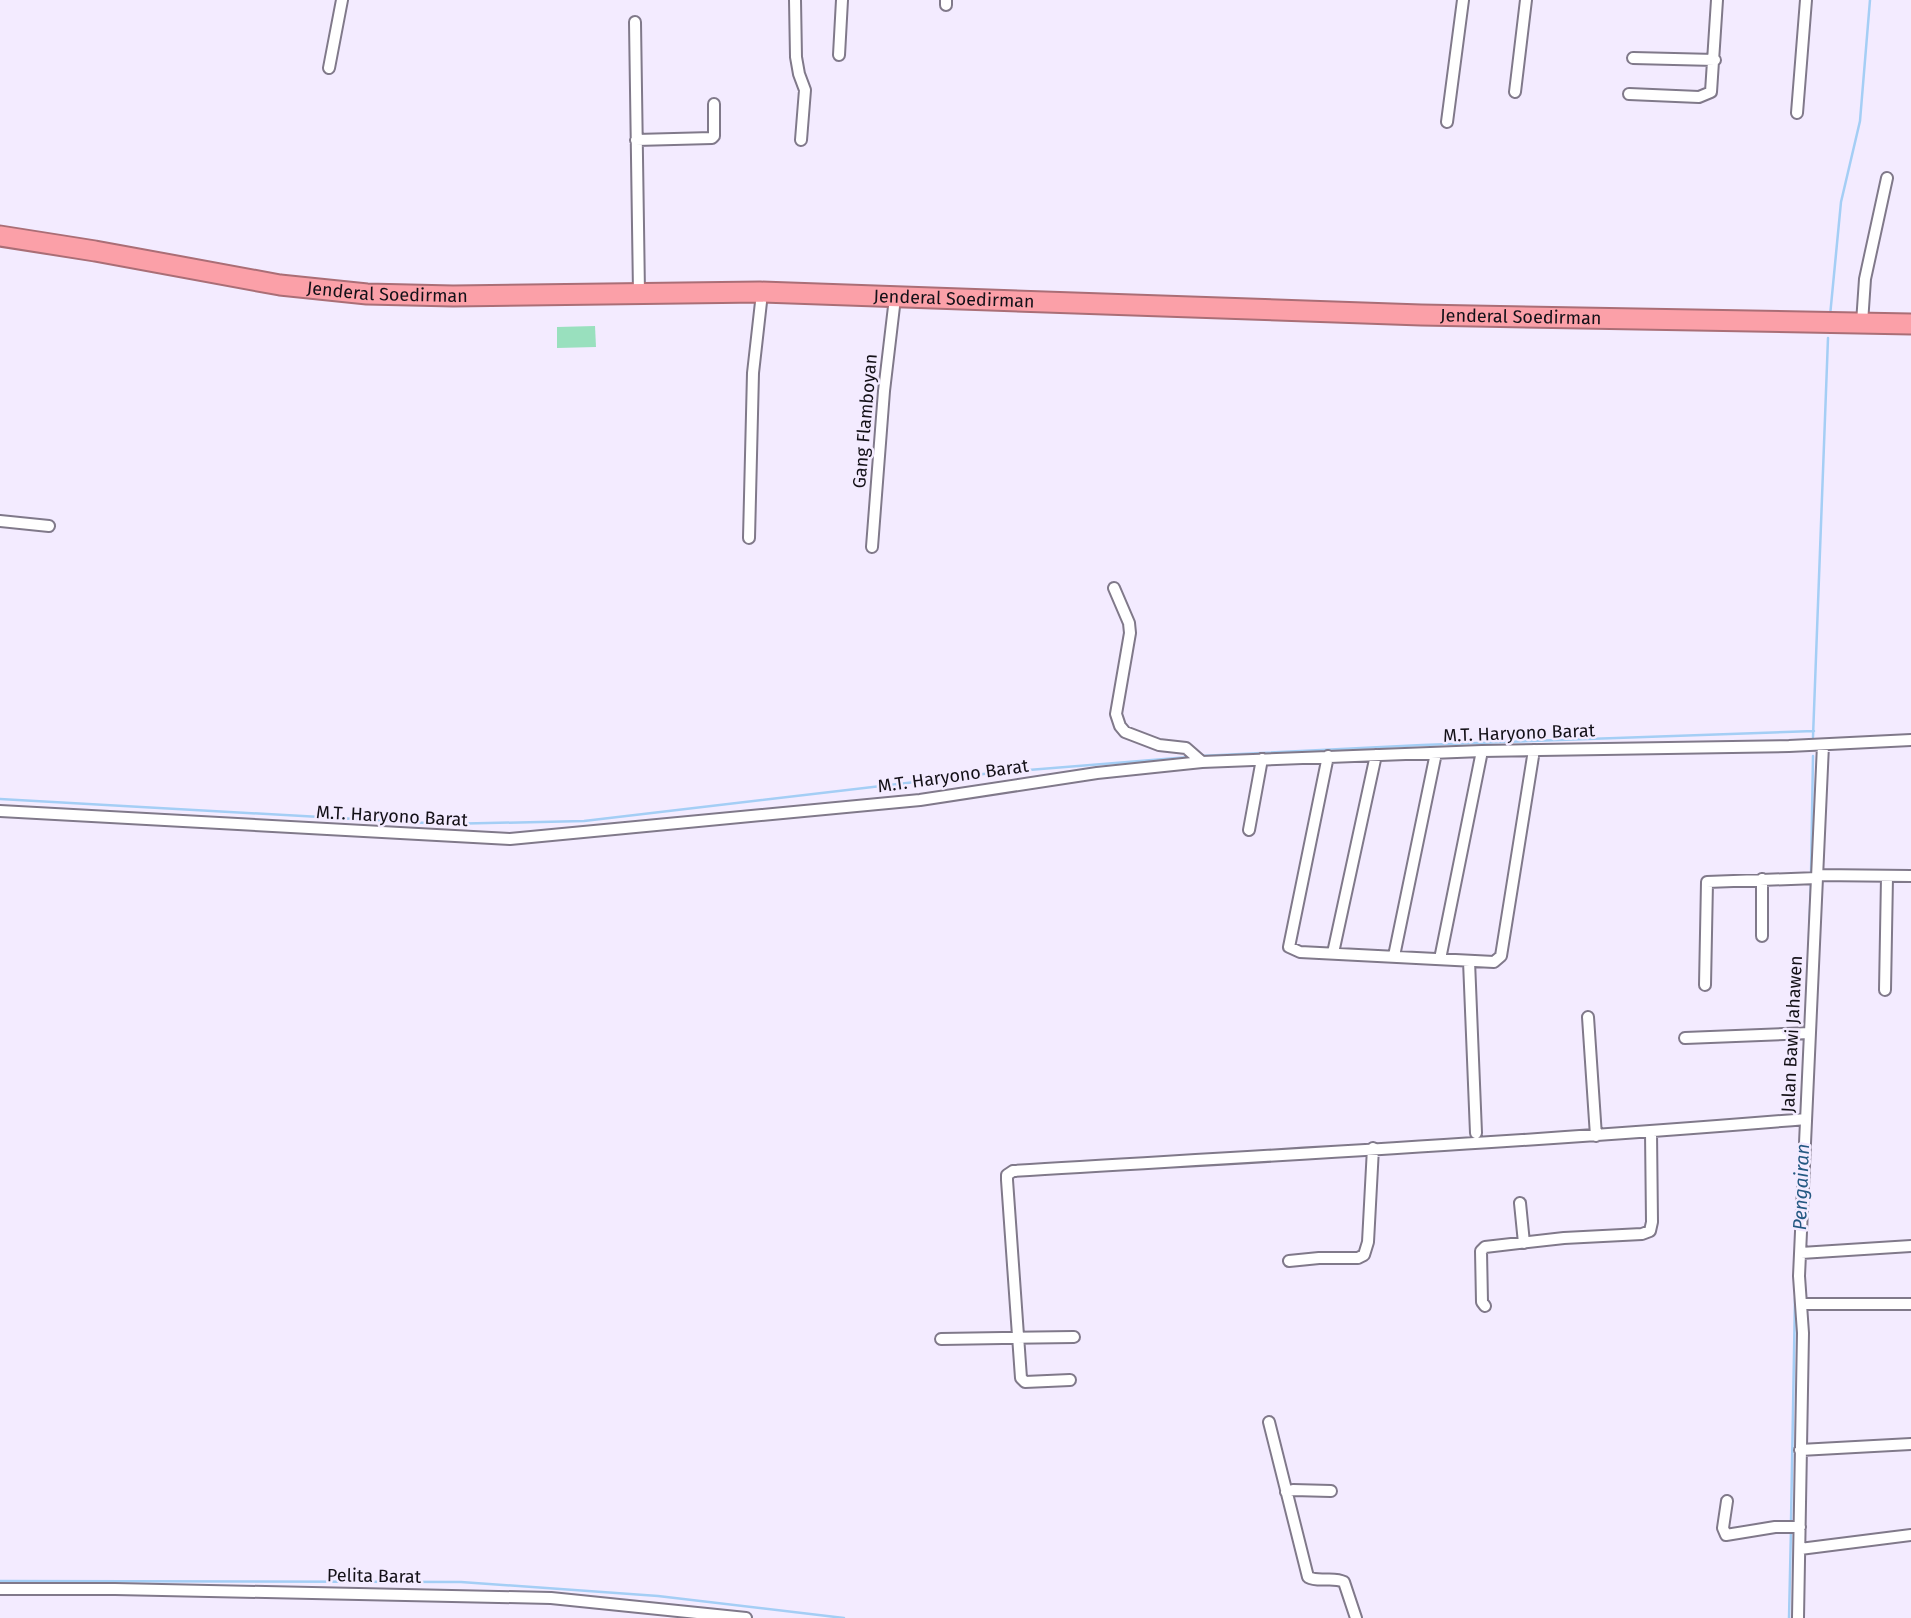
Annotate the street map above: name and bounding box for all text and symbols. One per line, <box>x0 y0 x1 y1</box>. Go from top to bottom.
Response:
street label: Jenderal Soedirman <box>306 277 468 307</box>
street label: Jenderal Soedirman <box>873 285 1035 313</box>
street label: Jenderal Soedirman <box>1440 304 1602 329</box>
street label: Gang Flamboyan <box>848 353 882 489</box>
street label: M.T. Haryono Barat <box>1443 719 1596 747</box>
street label: M.T. Haryono Barat <box>876 754 1030 797</box>
street label: M.T. Haryono Barat <box>316 801 469 831</box>
street label: Jalan Bawi Jahawen <box>1777 955 1807 1113</box>
water label: Pengairan <box>1788 1143 1814 1231</box>
street label: Pelita Barat <box>327 1564 422 1588</box>

